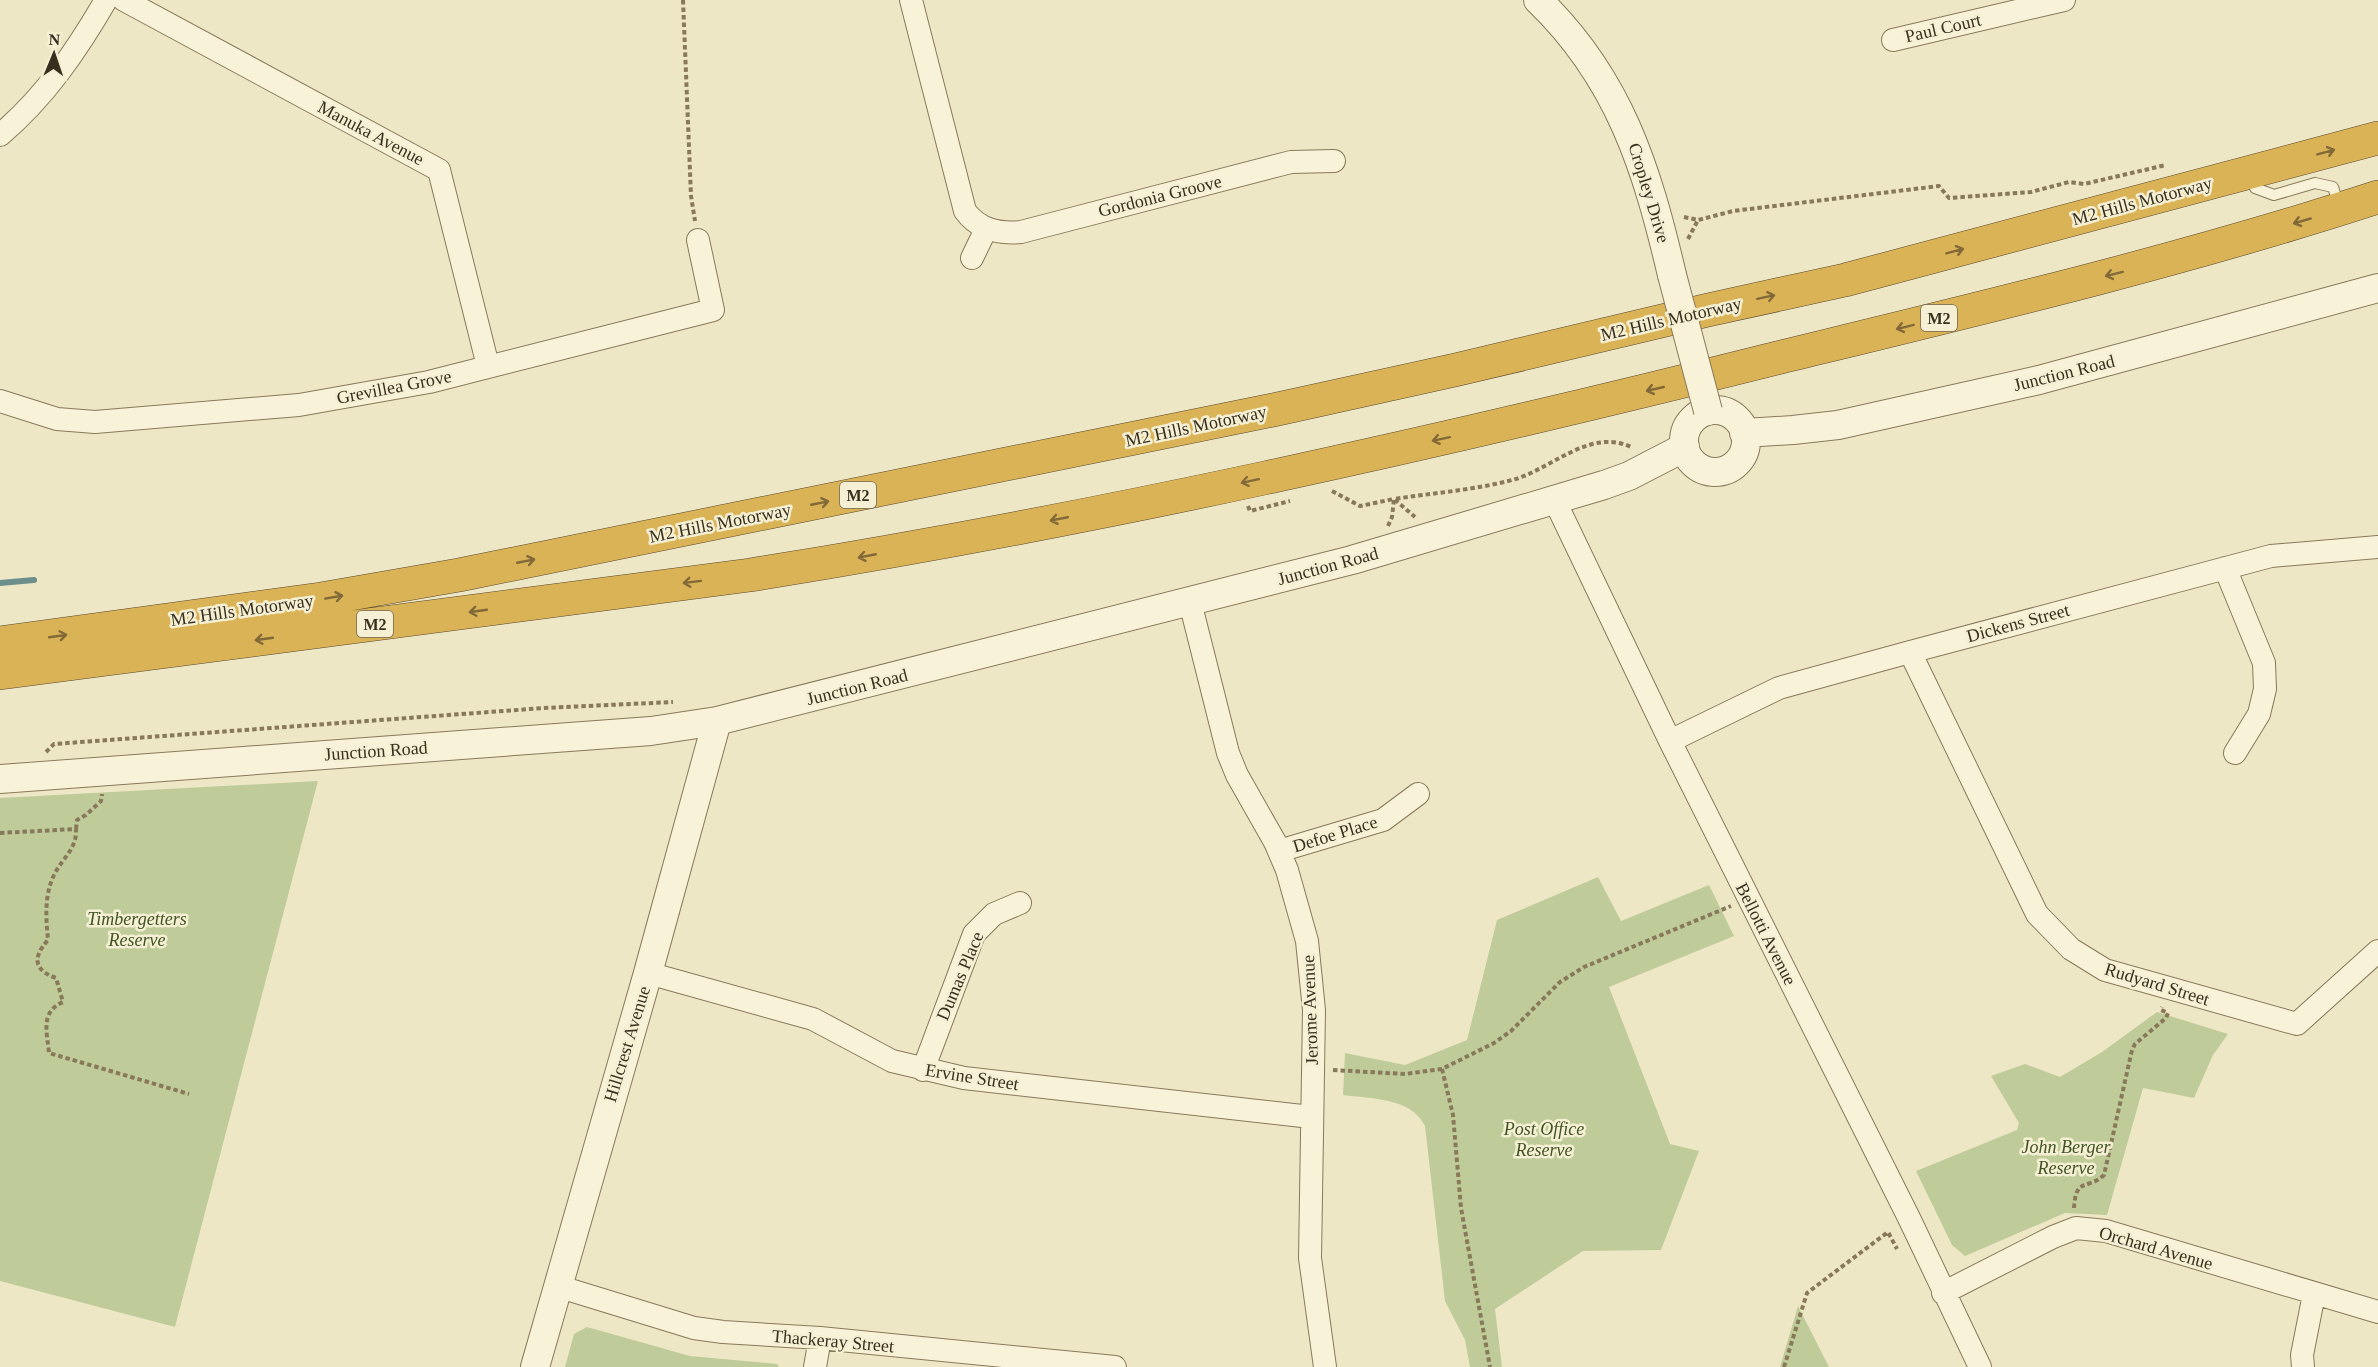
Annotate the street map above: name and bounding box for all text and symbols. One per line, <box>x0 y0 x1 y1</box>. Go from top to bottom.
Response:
street label: Paul Court <box>1903 10 1983 46</box>
north arrow <box>24 24 84 84</box>
text: N <box>48 31 61 48</box>
street label: Manuka Avenue <box>315 97 427 169</box>
street label: Cropley Drive <box>1624 141 1674 245</box>
one-way arrow <box>2316 145 2335 157</box>
street label: Gordonia Groove <box>1096 171 1224 221</box>
street label: M2 Hills Motorway <box>2070 173 2214 229</box>
one-way arrow <box>2293 216 2312 227</box>
one-way arrow <box>1945 245 1964 256</box>
one-way arrow <box>2105 269 2124 280</box>
one-way arrow <box>1756 291 1775 303</box>
street label: M2 Hills Motorway <box>1599 293 1743 345</box>
road number: M2 <box>1921 305 1957 331</box>
one-way arrow <box>1896 321 1915 333</box>
street label: Junction Road <box>2011 351 2117 395</box>
street label: Grevillea Grove <box>335 366 453 408</box>
one-way arrow <box>1645 383 1664 395</box>
street label: M2 Hills Motorway <box>1123 401 1269 451</box>
one-way arrow <box>1431 433 1450 445</box>
one-way arrow <box>1241 475 1260 487</box>
road number: M2 <box>840 482 876 508</box>
one-way arrow <box>810 497 829 508</box>
street label: M2 Hills Motorway <box>647 499 793 547</box>
one-way arrow <box>1050 514 1069 525</box>
street label: Junction Road <box>1275 543 1381 589</box>
one-way arrow <box>858 551 878 562</box>
one-way arrow <box>516 555 535 566</box>
one-way arrow <box>682 577 702 588</box>
street label: M2 Hills Motorway <box>169 590 315 630</box>
one-way arrow <box>324 591 344 602</box>
street label: Dickens Street <box>1964 600 2072 646</box>
one-way arrow <box>468 605 488 616</box>
road number: M2 <box>357 611 393 637</box>
one-way arrow <box>48 630 67 641</box>
one-way arrow <box>254 634 274 645</box>
street label: Junction Road <box>804 665 910 709</box>
street label: Junction Road <box>324 737 428 765</box>
street label: Defoe Place <box>1290 812 1380 856</box>
street label: Bellotti Avenue <box>1732 879 1800 989</box>
park label: Timbergetters Reserve <box>87 909 187 950</box>
street label: Dumas Place <box>932 929 988 1023</box>
street label: Jerome Avenue <box>1298 955 1322 1065</box>
street label: Rudyard Street <box>2102 959 2212 1009</box>
street label: Hillcrest Avenue <box>600 984 654 1104</box>
street label: Ervine Street <box>924 1060 1020 1094</box>
park label: Post Office Reserve <box>1503 1119 1584 1160</box>
park label: John Berger Reserve <box>2022 1137 2111 1178</box>
street label: Orchard Avenue <box>2097 1222 2215 1274</box>
street label: Thackeray Street <box>771 1326 895 1356</box>

